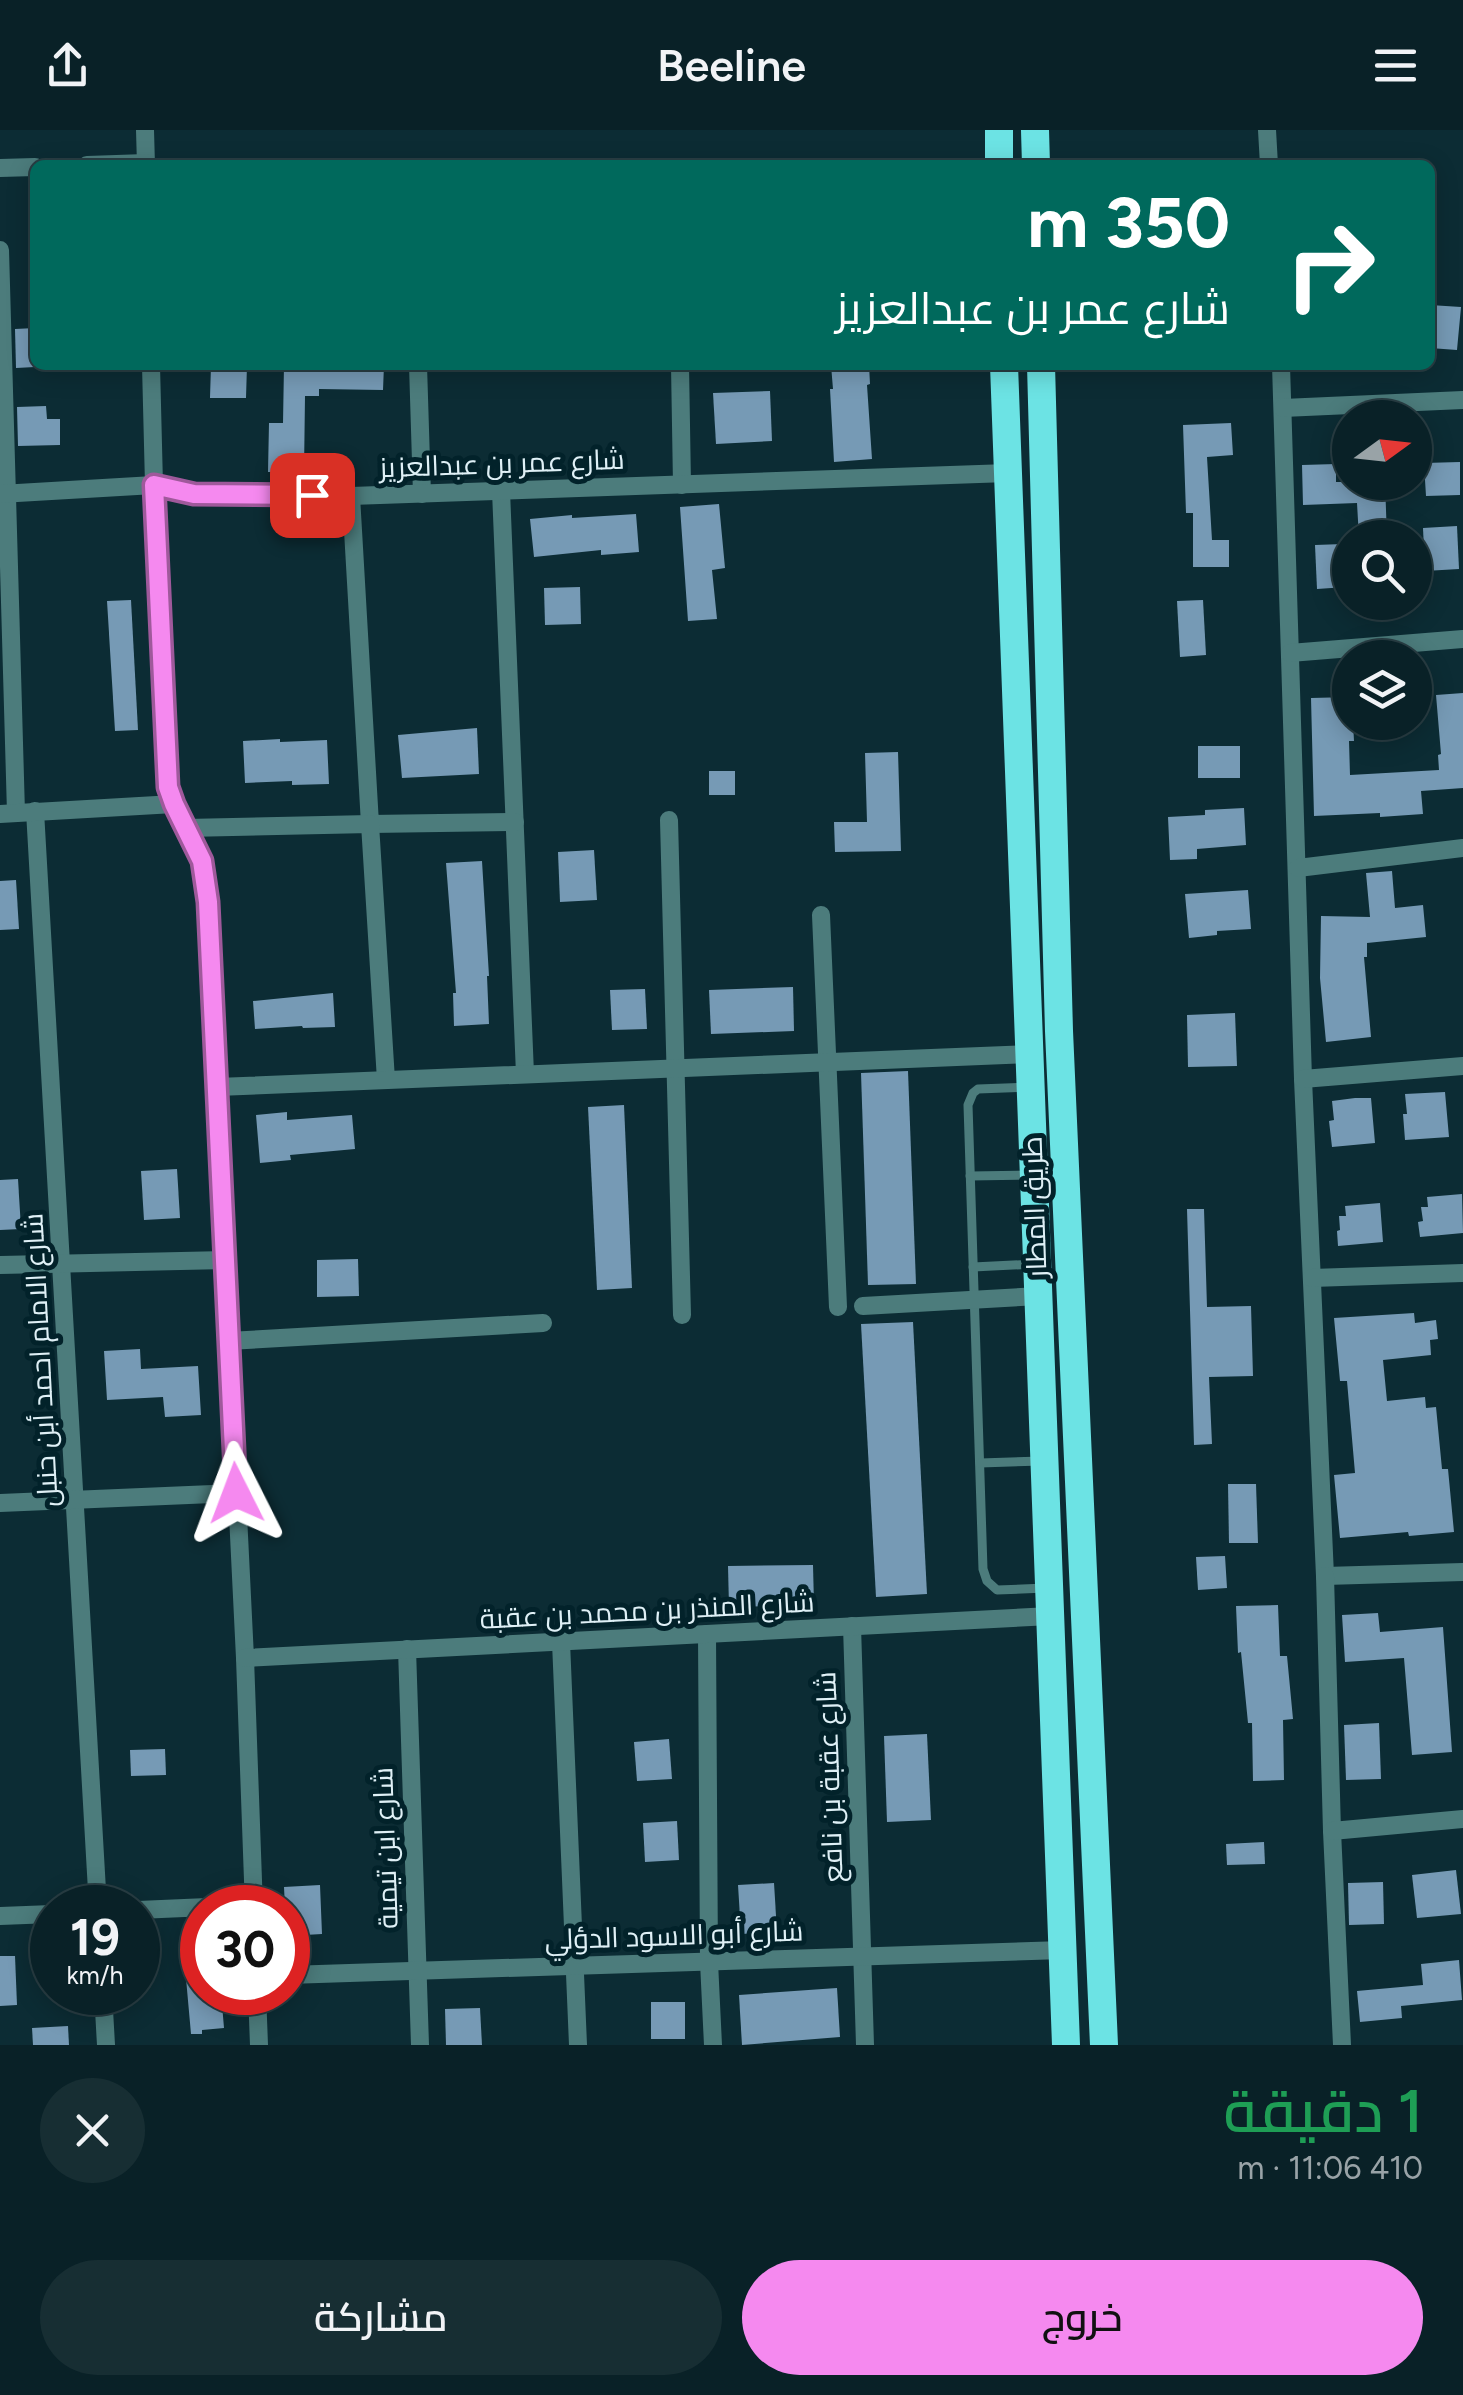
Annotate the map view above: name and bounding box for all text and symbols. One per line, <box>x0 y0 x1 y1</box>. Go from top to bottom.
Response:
icon: share <box>40 38 95 93</box>
text: Beeline <box>657 38 806 92</box>
icon: menu <box>1368 38 1423 93</box>
text: 350 m <box>1027 180 1230 265</box>
icon: right <box>1265 200 1395 330</box>
text: شارع عمر بن عبدالعزيز <box>836 281 1230 335</box>
north arrow <box>1332 400 1432 500</box>
map controls <box>1332 400 1432 740</box>
street label: شارع عمر بن عبدالعزيز <box>377 442 625 486</box>
pin <box>270 453 355 538</box>
icon: arrive <box>285 468 340 523</box>
button: search <box>1332 520 1432 620</box>
button: layers <box>1332 640 1432 740</box>
street label: طريق المطار <box>1015 1136 1054 1280</box>
street label: شارع الامام احمد أبن حنبل <box>15 1212 68 1508</box>
position arrow <box>184 1441 288 1545</box>
street label: شارع المنذر بن محمد بن عقبة <box>479 1584 815 1638</box>
street label: شارع عقبة بن نافع <box>808 1671 852 1883</box>
street label: شارع ابن تيمية <box>365 1767 407 1929</box>
speed limit sign: 30 <box>180 1885 310 2015</box>
text: 19 <box>70 1907 120 1968</box>
street label: شارع أبو الاسود الدؤلي <box>544 1913 804 1961</box>
text: km/h <box>66 1960 124 1990</box>
text: 1 دقيقة <box>1224 2075 1423 2147</box>
button: close <box>40 2078 145 2183</box>
text: 410 m · 11:06 <box>1237 2149 1423 2187</box>
button: مشاركة <box>40 2260 722 2375</box>
button: خروج <box>742 2260 1423 2375</box>

